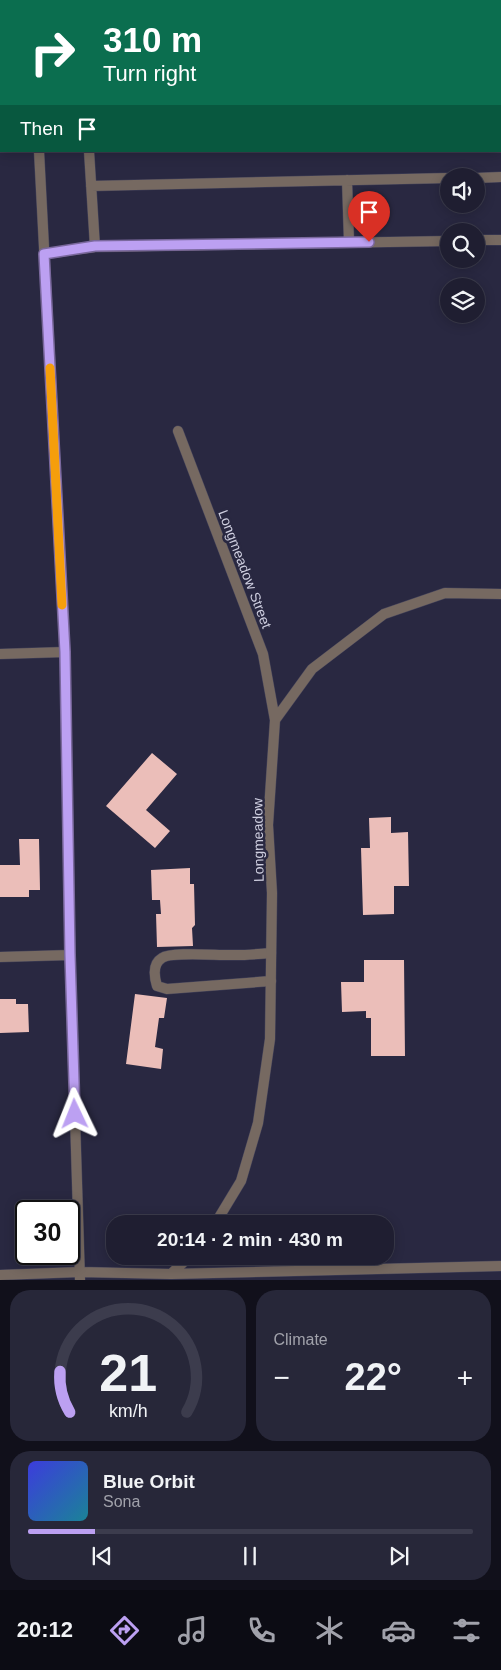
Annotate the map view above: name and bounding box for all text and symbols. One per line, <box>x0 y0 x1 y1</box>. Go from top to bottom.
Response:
icon: right <box>20 20 85 85</box>
text: 310 m <box>103 20 202 59</box>
text: Turn right <box>103 61 196 86</box>
icon: arrive <box>73 115 101 143</box>
text: Then <box>20 118 63 139</box>
map controls <box>440 168 485 323</box>
button: sound <box>440 168 485 213</box>
pin <box>348 191 390 242</box>
icon: arrive <box>355 198 383 226</box>
button: search <box>440 223 485 268</box>
button: layers <box>440 278 485 323</box>
street label: Longmeadow Street <box>215 508 275 630</box>
street label: Longmeadow <box>249 797 267 882</box>
position arrow <box>48 1087 100 1139</box>
speed limit sign: 30 <box>15 1200 80 1265</box>
text: 20:14 · 2 min · 430 m <box>157 1229 343 1250</box>
text: Climate <box>274 1331 328 1348</box>
text: 21 <box>99 1344 157 1402</box>
text: 22° <box>345 1356 402 1398</box>
text: − <box>274 1362 290 1393</box>
text: + <box>457 1362 473 1393</box>
text: km/h <box>108 1401 147 1421</box>
text: Blue Orbit <box>103 1471 195 1492</box>
text: Sona <box>103 1493 140 1510</box>
icon: previous <box>88 1542 116 1570</box>
icon: pause <box>236 1542 264 1570</box>
icon: next <box>385 1542 413 1570</box>
icon: directions <box>107 1613 142 1648</box>
icon: music <box>175 1613 210 1648</box>
icon: phone <box>244 1613 279 1648</box>
icon: climate <box>312 1613 347 1648</box>
icon: car <box>381 1613 416 1648</box>
icon: filters <box>449 1613 484 1648</box>
text: 20:12 <box>17 1617 73 1642</box>

